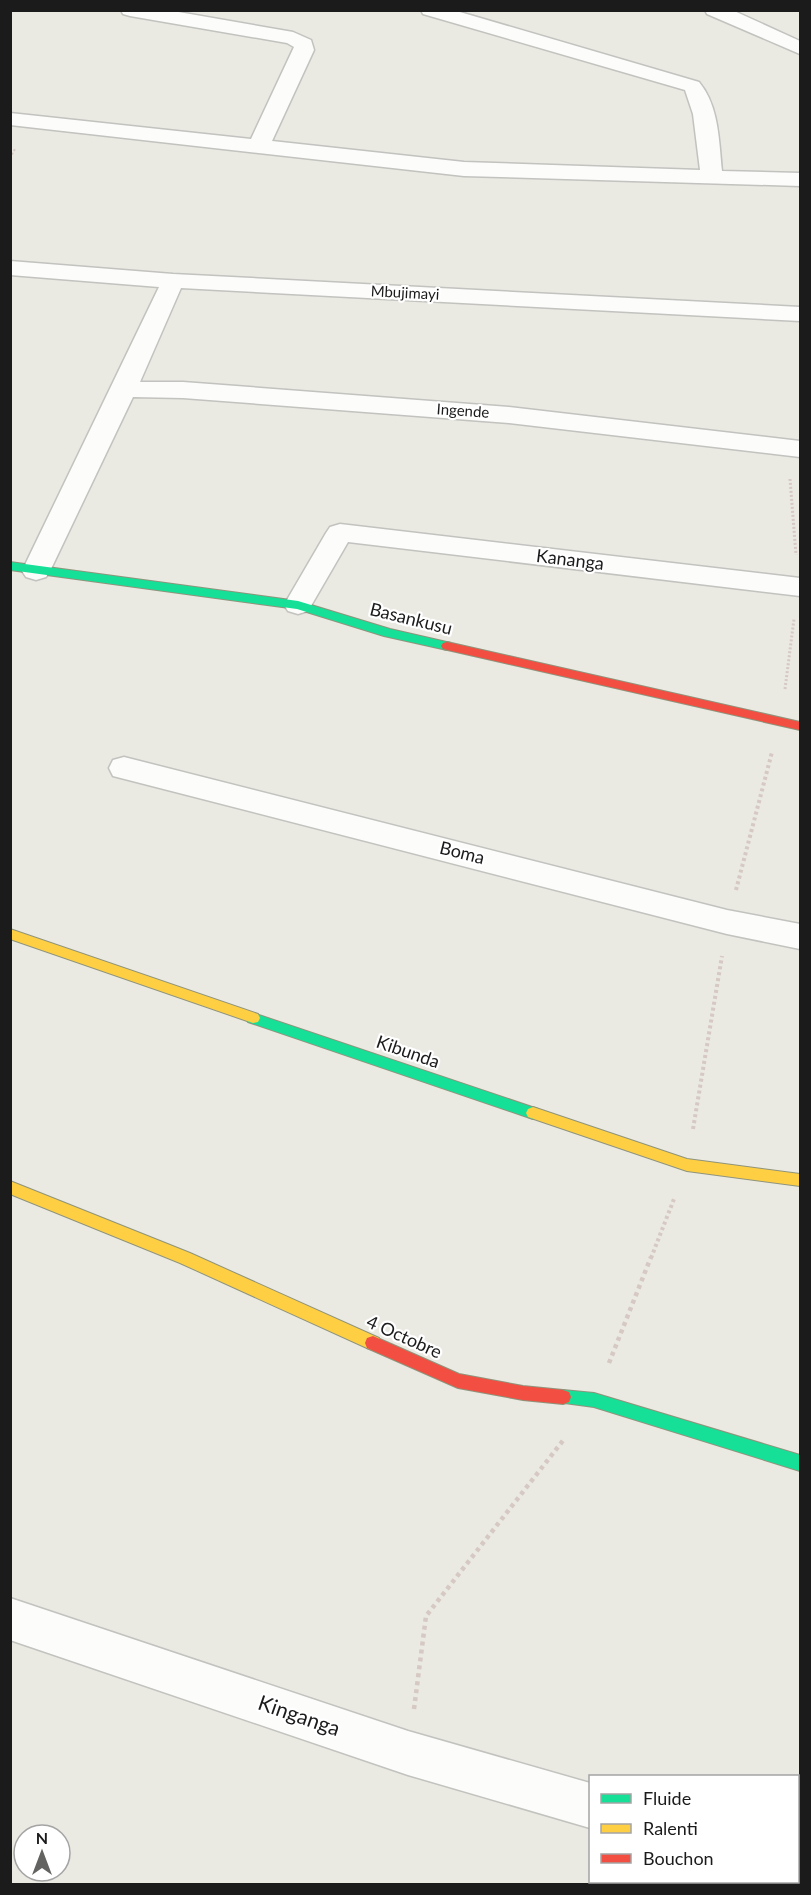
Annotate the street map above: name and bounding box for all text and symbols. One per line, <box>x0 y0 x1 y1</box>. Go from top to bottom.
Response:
street label: Mbujimayi <box>370 281 440 303</box>
street label: Ingende <box>436 399 490 421</box>
street label: Kananga <box>535 544 605 574</box>
street label: Basankusu <box>368 597 455 639</box>
street label: Boma <box>438 836 487 868</box>
street label: Kibunda <box>374 1030 443 1072</box>
street label: 4 Octobre <box>363 1310 446 1362</box>
street label: Kinganga <box>255 1689 344 1740</box>
legend <box>589 1775 799 1883</box>
text: Fluide <box>643 1787 691 1809</box>
text: Ralenti <box>643 1817 698 1839</box>
north arrow <box>12 1823 72 1883</box>
text: N <box>36 1828 48 1847</box>
text: Bouchon <box>643 1847 714 1869</box>

